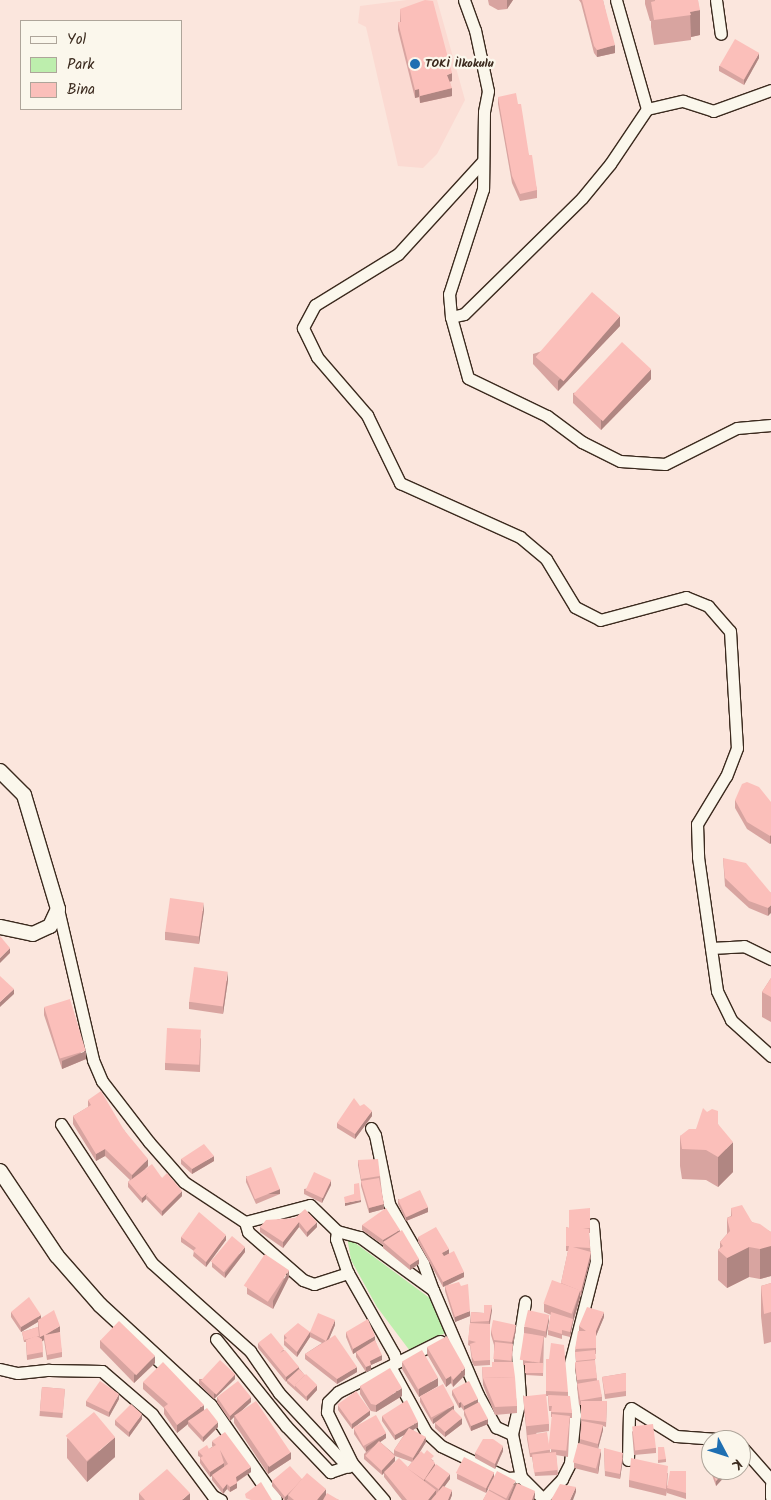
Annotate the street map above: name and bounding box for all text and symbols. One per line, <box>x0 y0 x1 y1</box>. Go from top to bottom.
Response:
legend <box>20 20 182 110</box>
text: Yol <box>67 28 86 52</box>
text: Park <box>67 53 94 77</box>
place label: TOKİ İlkokulu <box>425 57 494 71</box>
marker: TOKİ İlkokulu <box>409 58 421 70</box>
text: Bina <box>67 78 95 102</box>
north arrow <box>701 1430 751 1480</box>
text: K <box>726 1454 748 1474</box>

